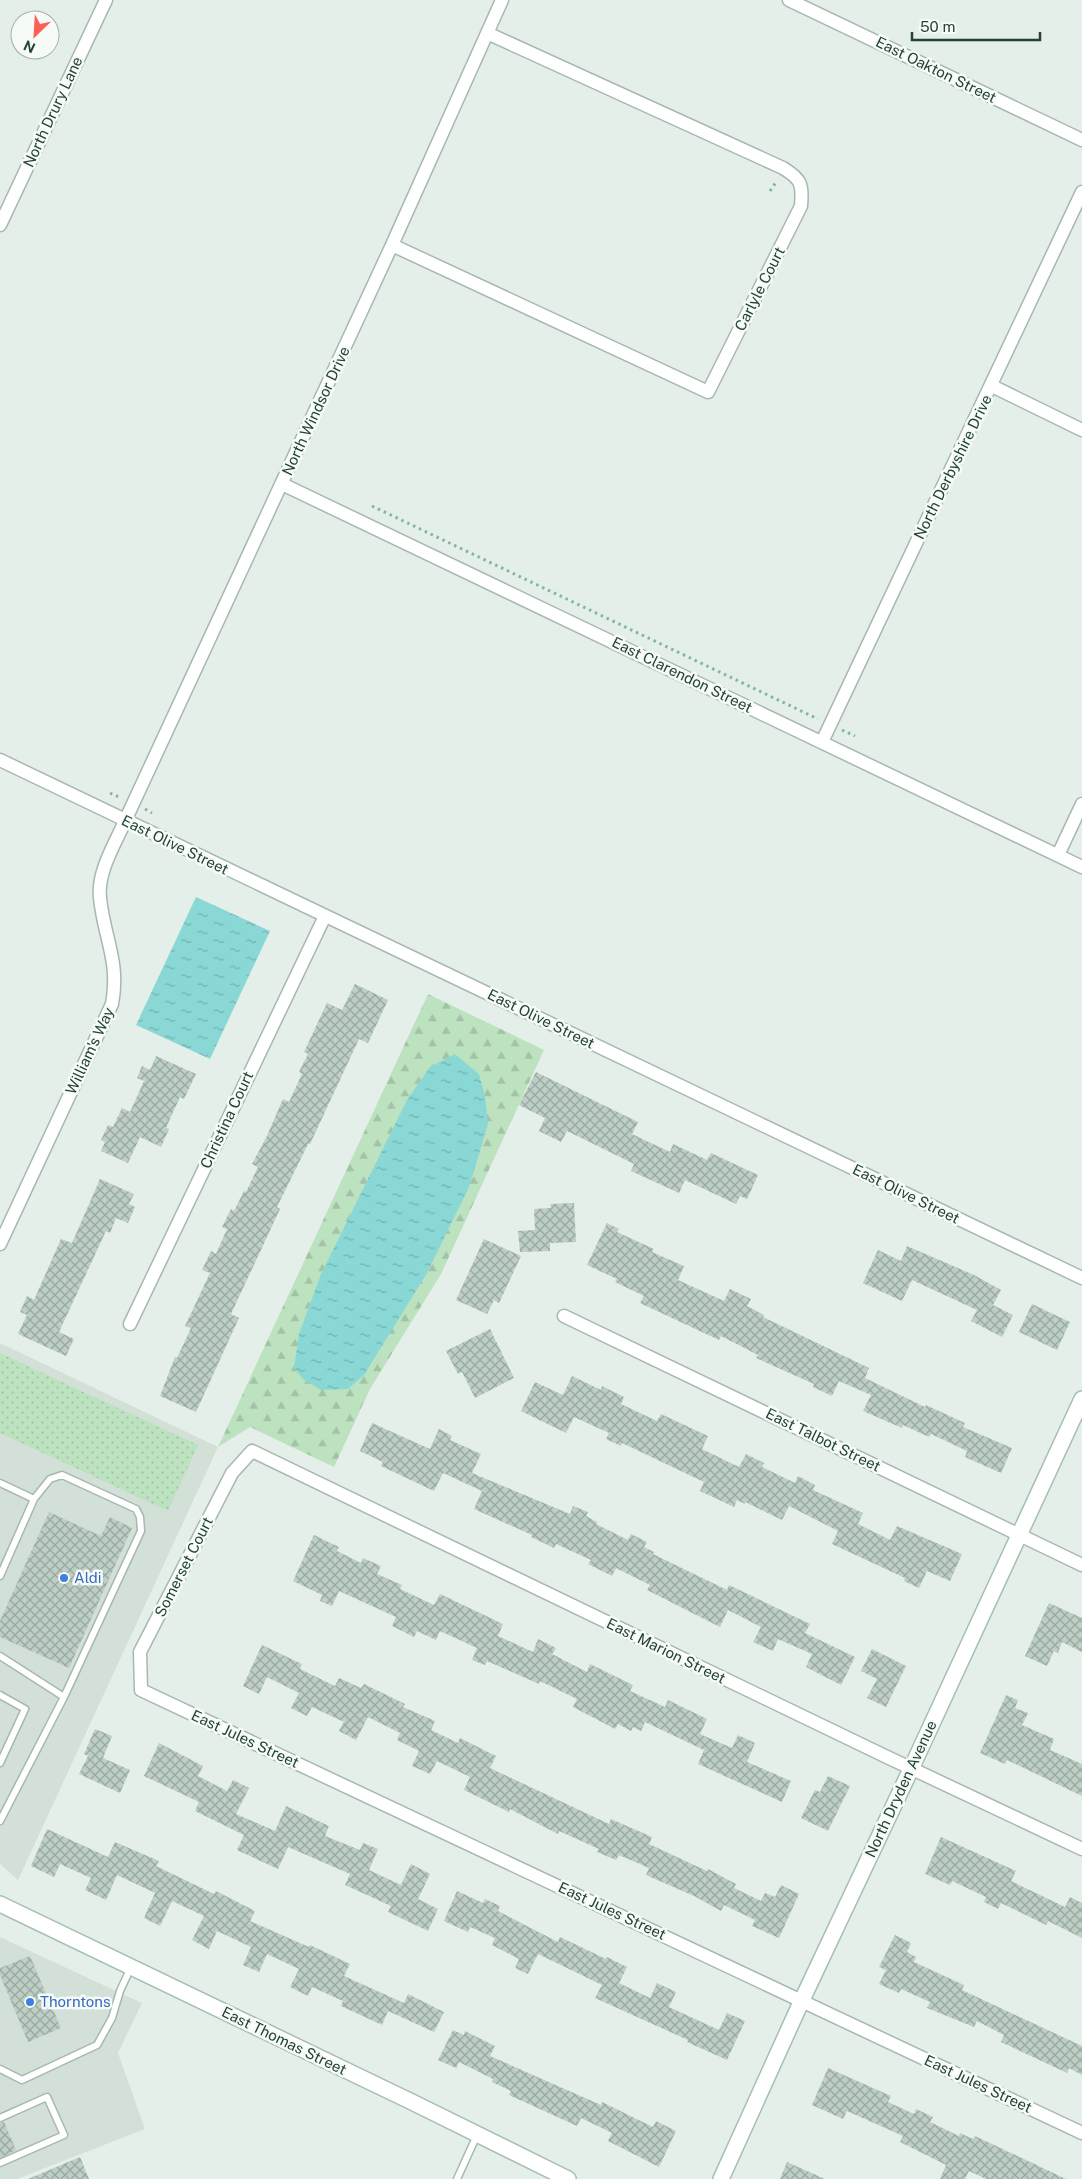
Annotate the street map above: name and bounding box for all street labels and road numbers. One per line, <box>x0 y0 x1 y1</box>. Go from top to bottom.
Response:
street label: East Oakton Street <box>873 33 999 106</box>
street label: North Drury Lane <box>19 54 86 170</box>
street label: Carlyle Court <box>731 244 788 334</box>
street label: North Windsor Drive <box>278 344 353 478</box>
street label: North Derbyshire Drive <box>910 392 995 542</box>
street label: East Clarendon Street <box>609 633 755 716</box>
street label: East Olive Street <box>119 811 232 878</box>
street label: East Olive Street <box>485 985 598 1052</box>
street label: William's Way <box>62 1005 117 1097</box>
street label: Christina Court <box>197 1068 257 1171</box>
street label: East Olive Street <box>850 1160 963 1227</box>
street label: East Talbot Street <box>763 1404 883 1475</box>
street label: Somerset Court <box>151 1514 216 1620</box>
street label: East Marion Street <box>604 1614 729 1687</box>
street label: East Jules Street <box>189 1706 302 1771</box>
street label: North Dryden Avenue <box>861 1718 940 1860</box>
street label: East Jules Street <box>556 1878 669 1943</box>
street label: East Thomas Street <box>219 2003 349 2078</box>
street label: East Jules Street <box>922 2051 1035 2116</box>

